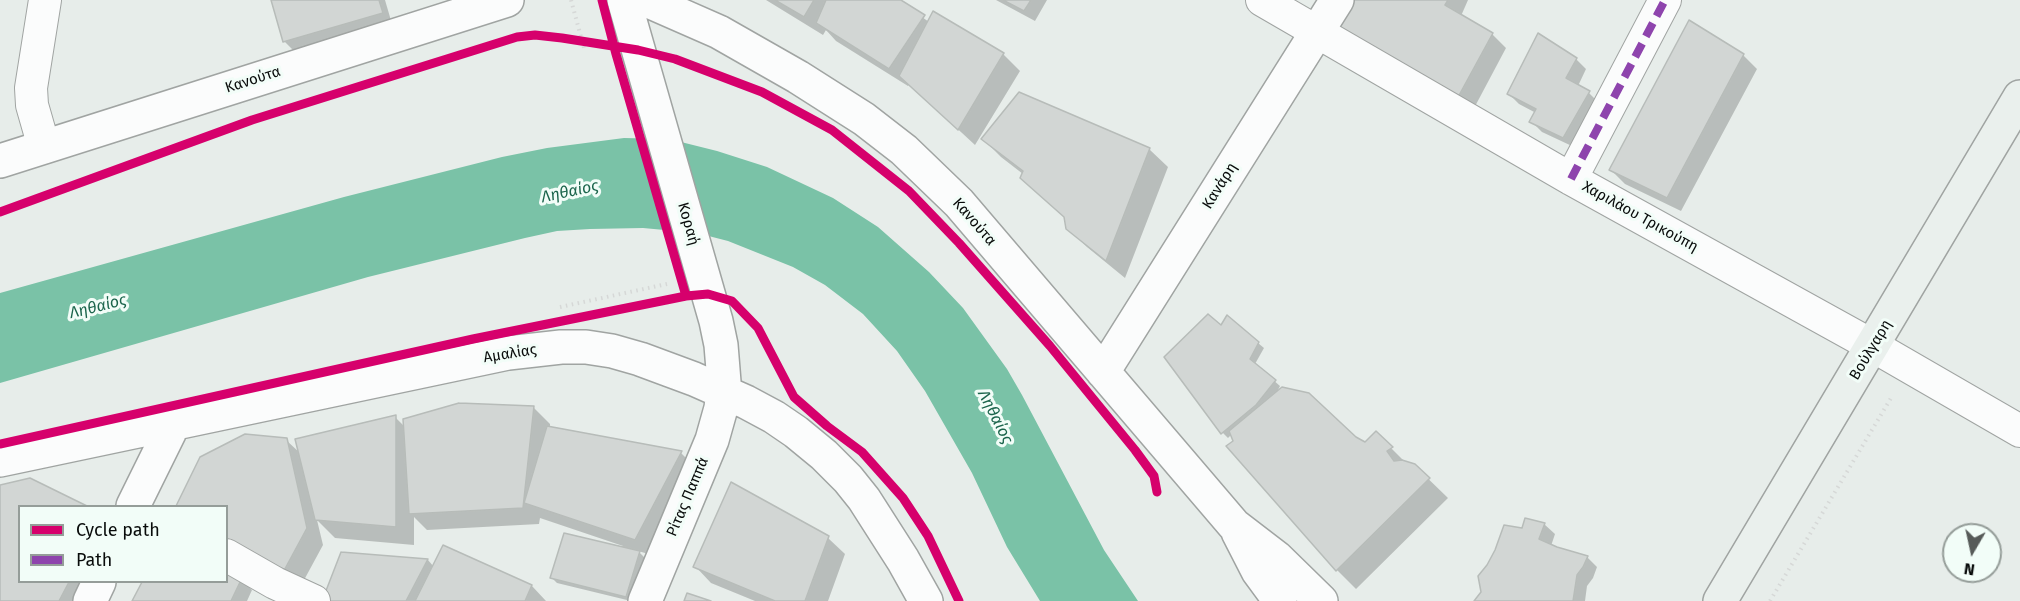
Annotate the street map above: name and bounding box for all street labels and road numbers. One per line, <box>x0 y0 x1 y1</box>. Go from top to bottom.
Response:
street label: Κανούτα <box>223 63 283 97</box>
street label: Κανάρη <box>1199 160 1241 212</box>
street label: Χαριλάου Τρικούπη <box>1579 178 1701 256</box>
street label: Κανούτα <box>948 194 1000 250</box>
street label: Κοραή <box>673 200 703 248</box>
street label: Βούλγαρη <box>1846 317 1896 383</box>
street label: Αμαλίας <box>482 341 538 367</box>
street label: Ρίτας Παππά <box>663 455 713 539</box>

